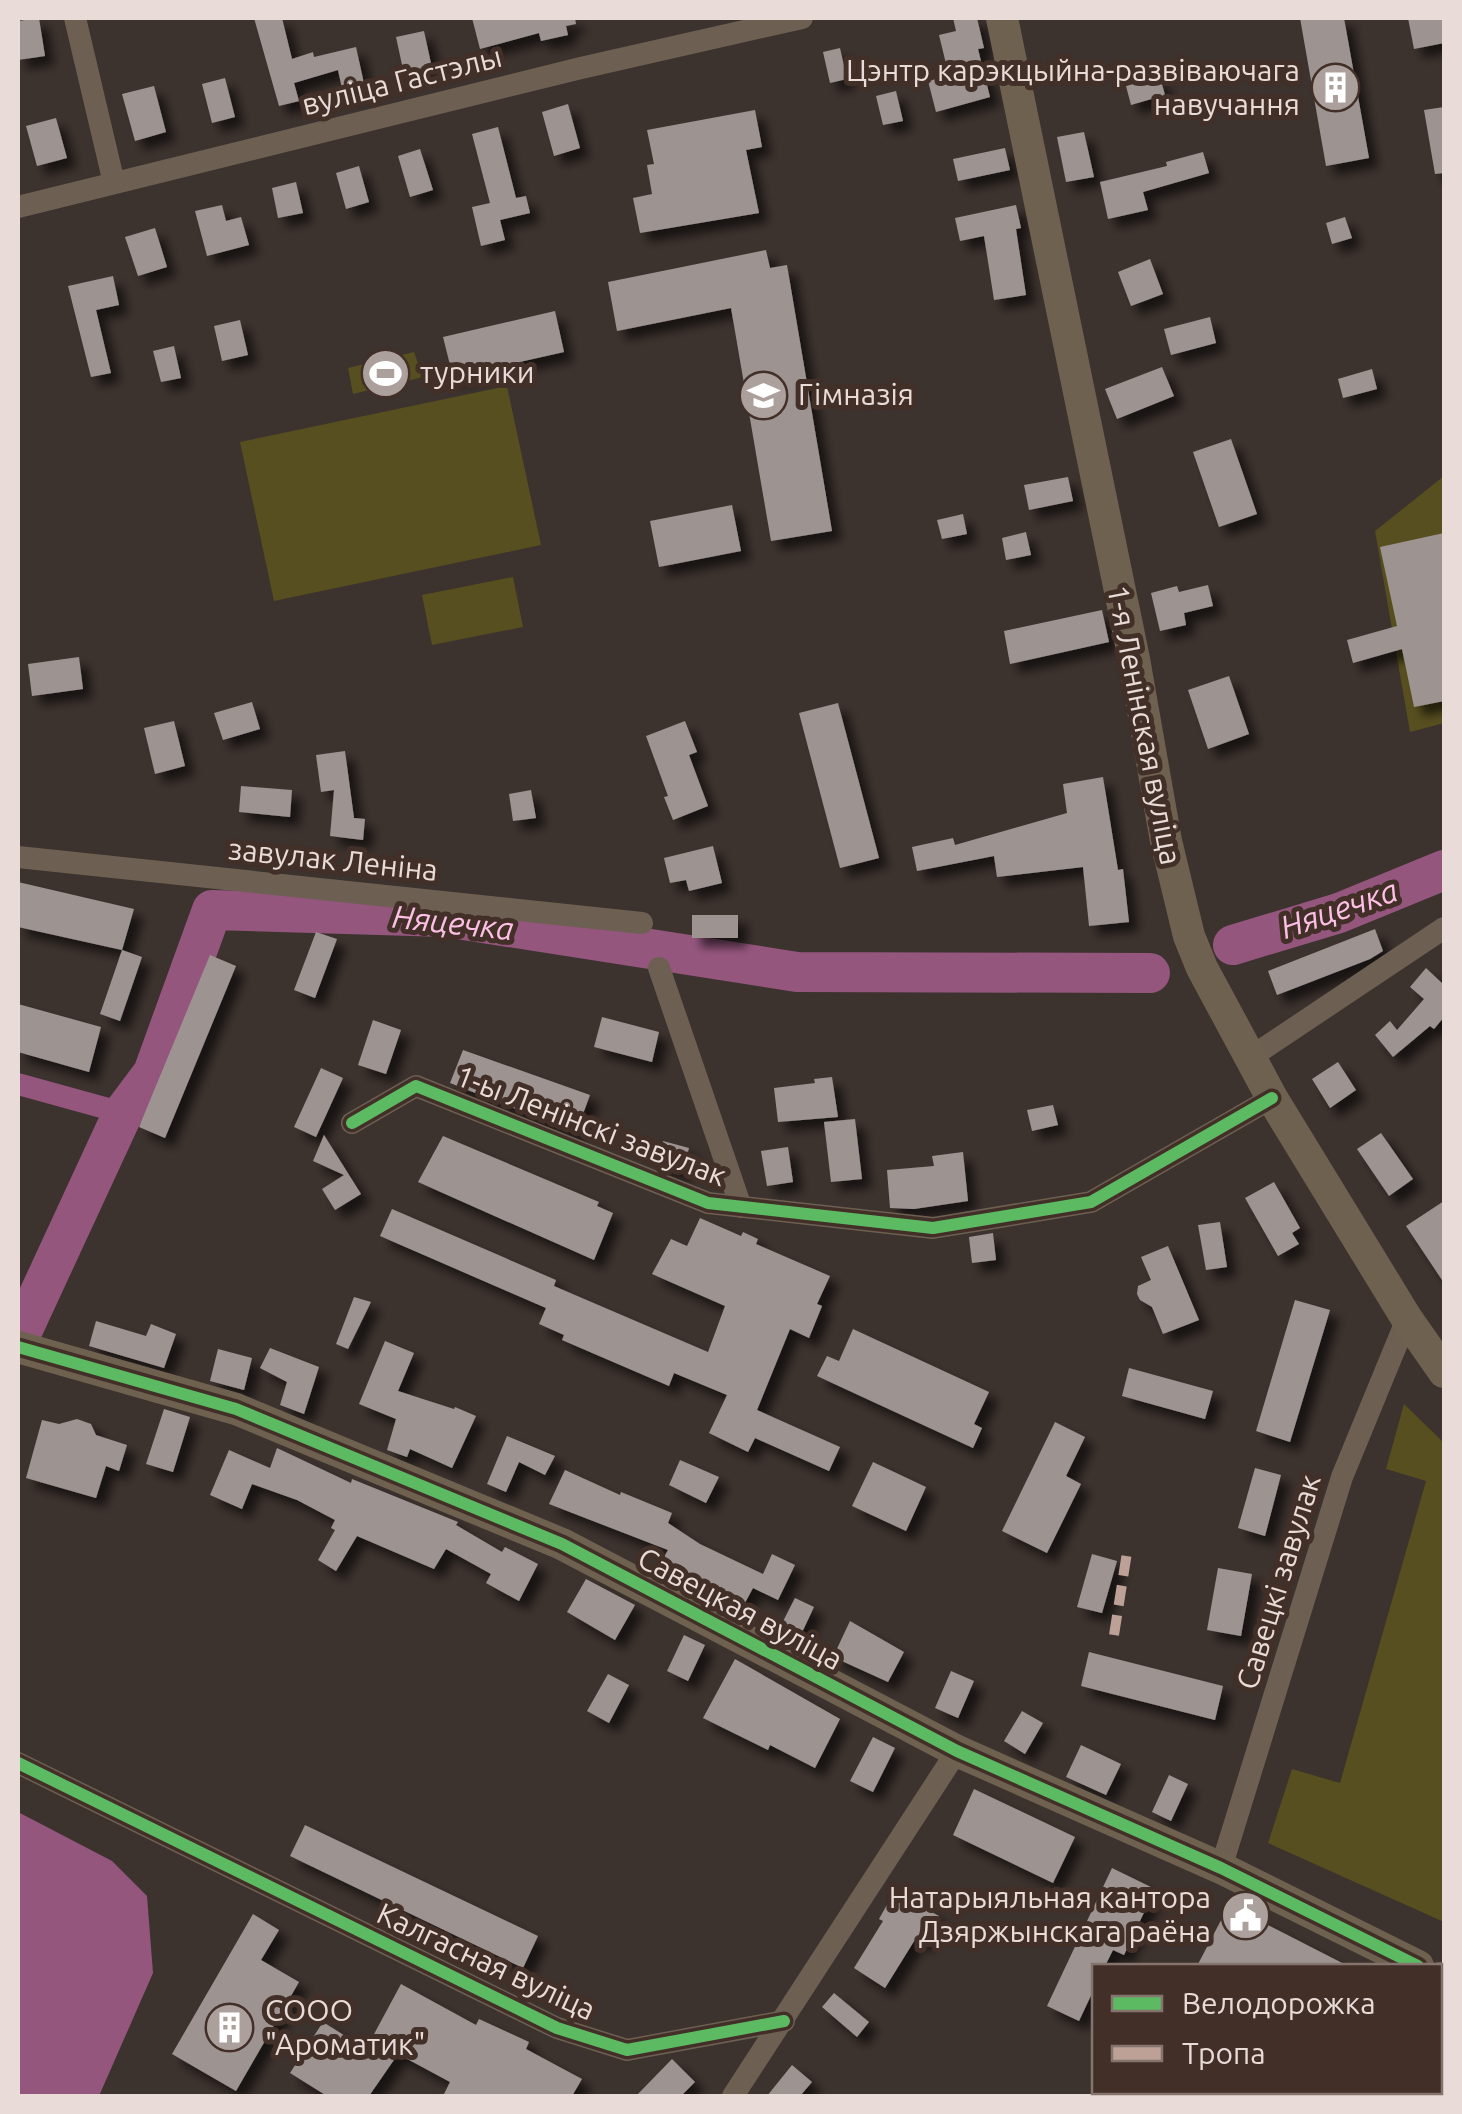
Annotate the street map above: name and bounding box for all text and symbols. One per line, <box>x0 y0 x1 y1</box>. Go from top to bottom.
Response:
street label: вуліца Гастэлы <box>298 39 505 121</box>
place label: Цэнтр карэкцыйна-развіваючага навучання <box>846 53 1300 121</box>
building icon: Цэнтр карэкцыйна-развіваючага навучання <box>1309 62 1361 114</box>
sports icon: турники <box>359 347 411 399</box>
place label: турники <box>420 355 534 389</box>
school or university icon: Гімназія <box>737 369 789 421</box>
place label: Гімназія <box>798 377 914 411</box>
street label: 1-я Ленінская вуліца <box>1101 582 1189 868</box>
street label: завулак Леніна <box>227 831 440 887</box>
water label: Няцечка <box>1275 871 1402 945</box>
water label: Няцечка <box>391 898 515 946</box>
street label: 1-ы Ленінскі завулак <box>451 1058 731 1192</box>
street label: Савецкі завулак <box>1229 1470 1327 1693</box>
street label: Савецкая вуліца <box>633 1540 848 1676</box>
place label: Натарыяльная кантора Дзяржынскага раёна <box>889 1880 1211 1948</box>
public building icon: Натарыяльная кантора Дзяржынскага раёна <box>1220 1889 1272 1941</box>
street label: Калгасная вуліца <box>372 1896 601 2027</box>
legend <box>1092 1964 1442 2094</box>
text: Велодорожка <box>1182 1986 1376 2020</box>
place label: СООО "Ароматик" <box>265 1993 425 2061</box>
building icon: СООО "Ароматик" <box>204 2002 256 2054</box>
text: Тропа <box>1182 2036 1266 2070</box>

